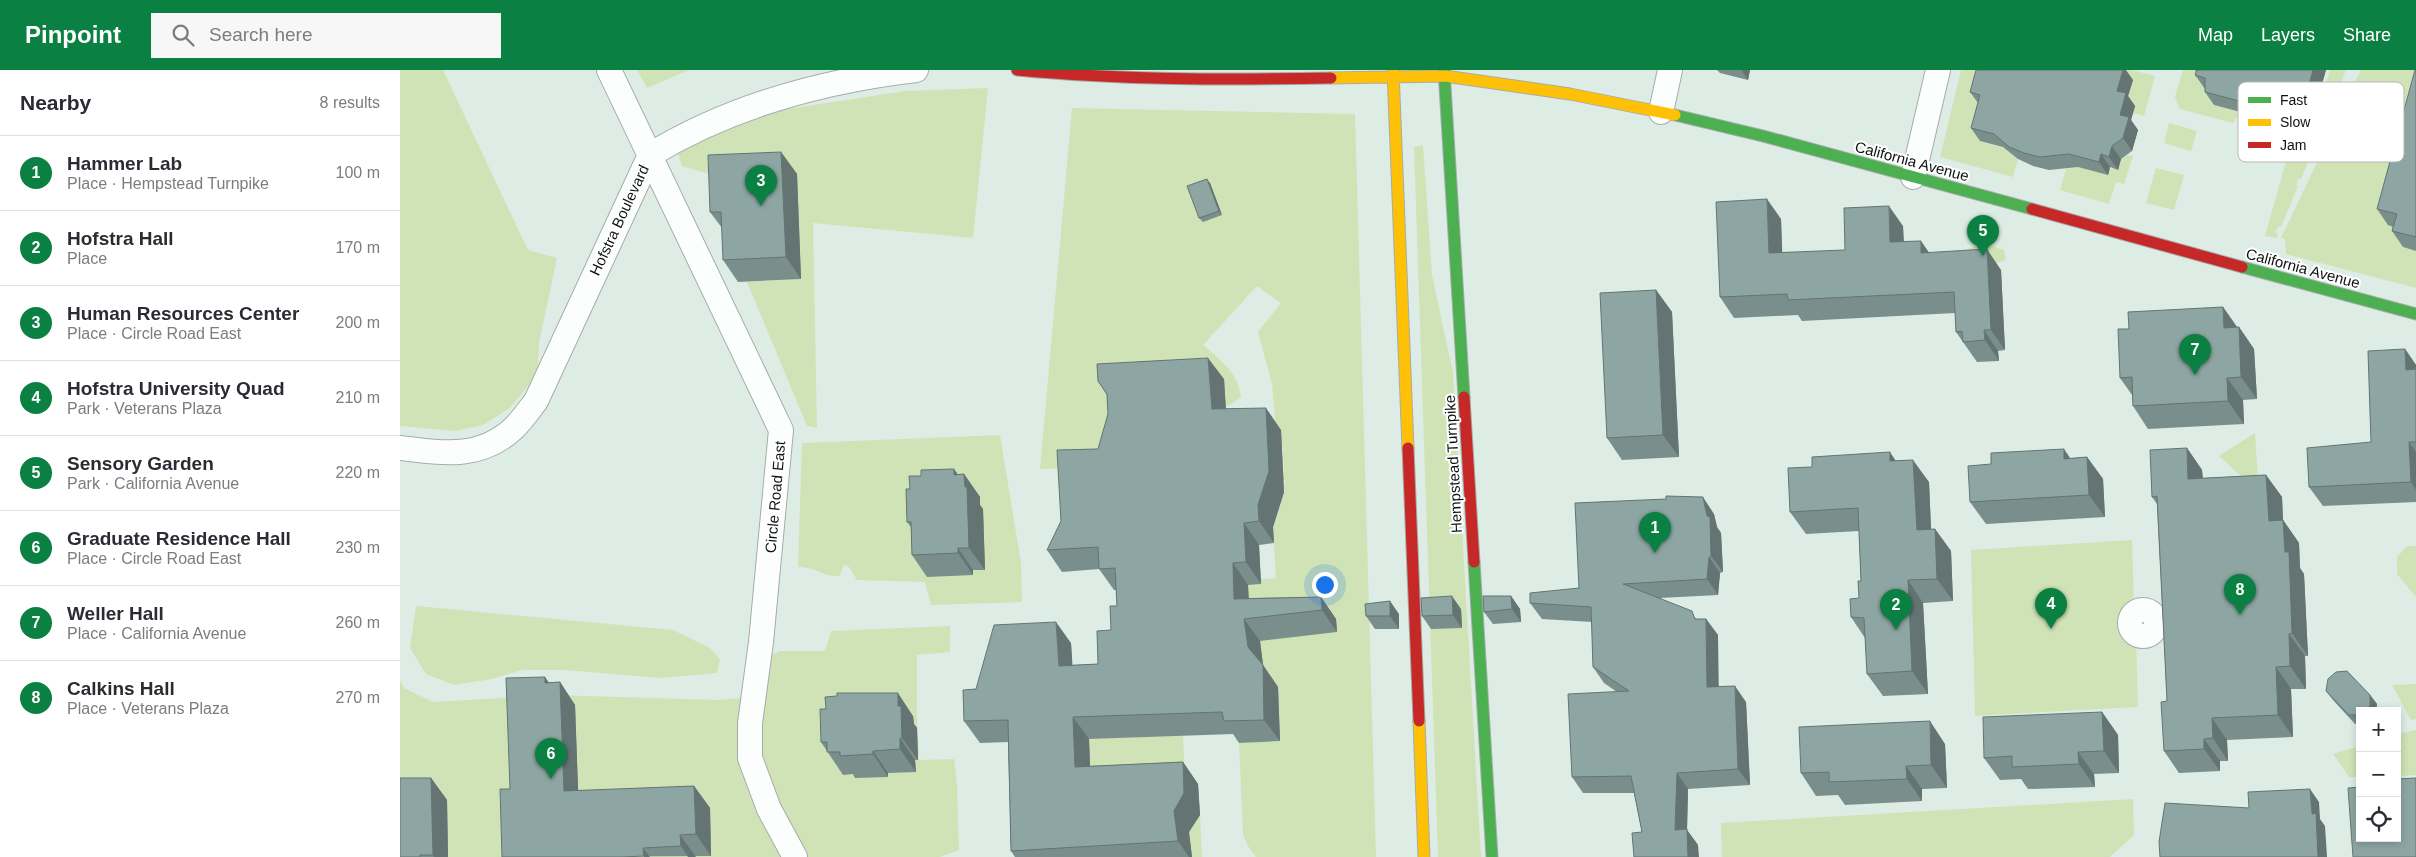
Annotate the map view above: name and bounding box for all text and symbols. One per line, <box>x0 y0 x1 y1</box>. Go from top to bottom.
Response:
search box <box>151 13 501 58</box>
text: Pinpoint <box>25 21 121 48</box>
icon: search <box>169 21 197 49</box>
text: Search here <box>209 24 313 45</box>
text: Map <box>2198 25 2233 45</box>
text: Layers <box>2261 25 2315 45</box>
text: Share <box>2343 25 2391 45</box>
legend <box>2238 82 2404 162</box>
text: Nearby <box>20 91 91 114</box>
text: Fast <box>2280 92 2307 108</box>
text: 8 results <box>320 94 380 111</box>
text: Slow <box>2280 114 2311 130</box>
text: Jam <box>2280 137 2306 153</box>
street label: California Avenue <box>1853 138 1971 184</box>
text: Hammer Lab <box>67 153 182 174</box>
street label: Hofstra Boulevard <box>586 162 652 278</box>
text: 1 <box>32 164 40 181</box>
text: 100 m <box>336 164 380 181</box>
pin: 3 <box>745 165 777 206</box>
text: Place · Hempstead Turnpike <box>67 175 269 192</box>
pin: 5 <box>1967 215 1999 256</box>
text: Hofstra Hall <box>67 228 174 249</box>
text: 2 <box>32 239 40 256</box>
text: 170 m <box>336 239 380 256</box>
street label: California Avenue <box>2244 245 2362 291</box>
text: Place <box>67 250 107 267</box>
text: Human Resources Center <box>67 303 299 324</box>
text: 3 <box>32 314 40 331</box>
text: 200 m <box>336 314 380 331</box>
text: Place · Circle Road East <box>67 325 241 342</box>
pin: 7 <box>2179 334 2211 375</box>
text: Hofstra University Quad <box>67 378 285 399</box>
text: 4 <box>32 389 40 406</box>
text: 210 m <box>336 389 380 406</box>
street label: Hempstead Turnpike <box>1441 394 1465 534</box>
text: Park · Veterans Plaza <box>67 400 222 417</box>
street label: Circle Road East <box>762 439 788 554</box>
text: Sensory Garden <box>67 453 214 474</box>
text: 5 <box>32 464 40 481</box>
text: 220 m <box>336 464 380 481</box>
text: Park · California Avenue <box>67 475 239 492</box>
pin: 1 <box>1639 512 1671 553</box>
text: Graduate Residence Hall <box>67 528 291 549</box>
text: 6 <box>32 539 40 556</box>
text: 230 m <box>336 539 380 556</box>
text: Place · Circle Road East <box>67 550 241 567</box>
your location <box>1312 572 1338 598</box>
pin: 8 <box>2224 574 2256 615</box>
pin: 4 <box>2035 588 2067 629</box>
pin: 2 <box>1880 589 1912 630</box>
text: Weller Hall <box>67 603 164 624</box>
text: 7 <box>32 614 40 631</box>
text: 260 m <box>336 614 380 631</box>
text: Place · California Avenue <box>67 625 246 642</box>
text: Calkins Hall <box>67 678 175 699</box>
text: 8 <box>32 689 40 706</box>
text: 270 m <box>336 689 380 706</box>
text: Place · Veterans Plaza <box>67 700 229 717</box>
map controls <box>2356 707 2401 842</box>
button: + <box>2356 707 2401 752</box>
pin: 6 <box>535 738 567 779</box>
button: − <box>2356 752 2401 797</box>
button: locate <box>2356 797 2401 842</box>

